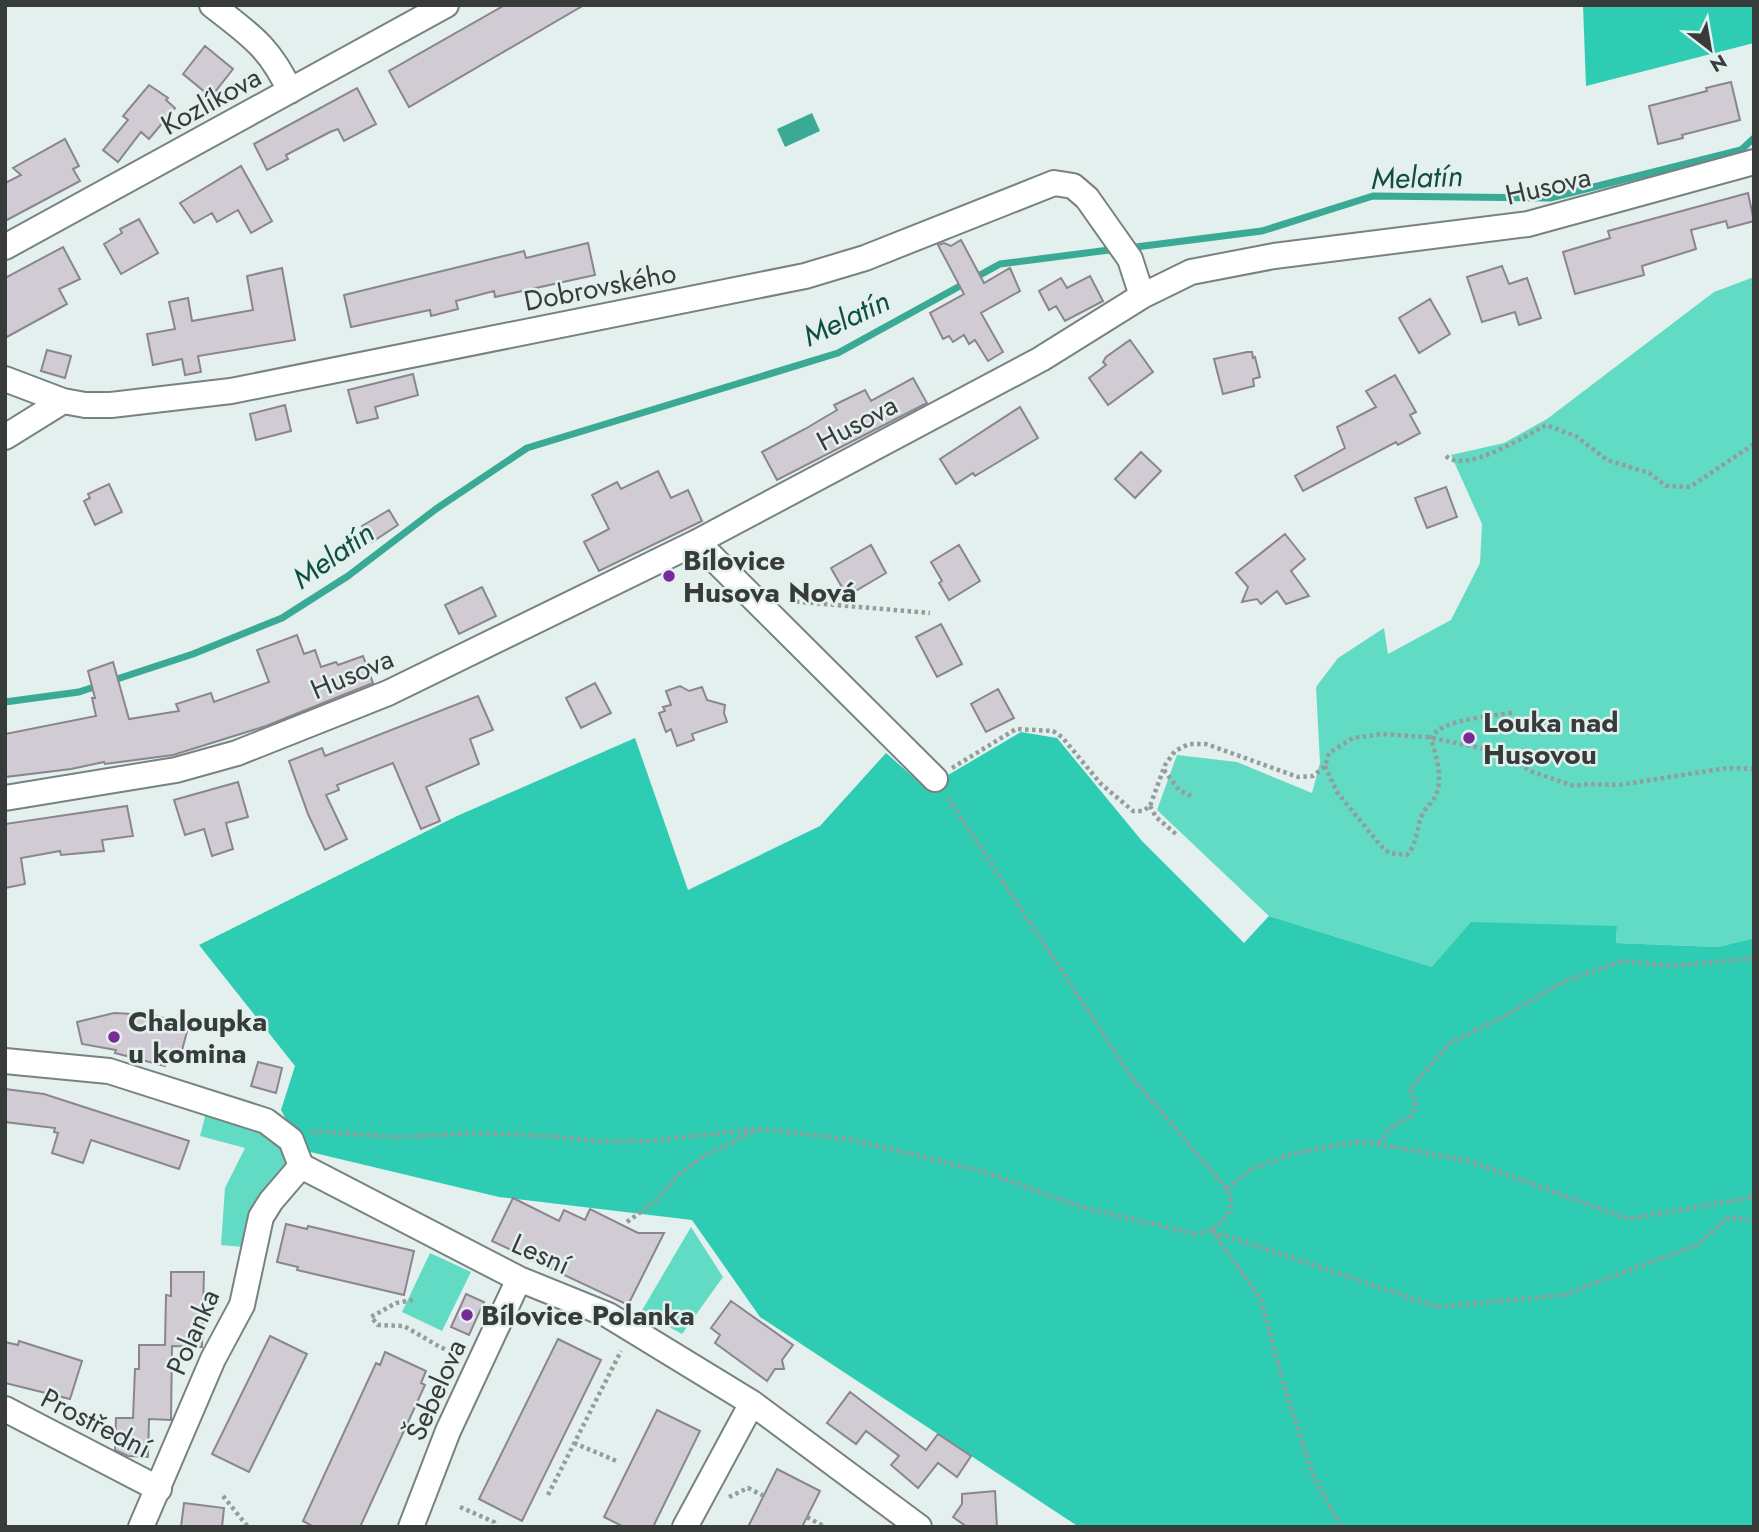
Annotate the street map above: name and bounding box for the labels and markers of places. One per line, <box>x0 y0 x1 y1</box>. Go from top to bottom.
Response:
place label: Bílovice Husova Nová <box>683 540 857 613</box>
marker: Bílovice Husova Nová <box>661 568 677 584</box>
place label: Louka nad Husovou <box>1483 702 1619 775</box>
marker: Louka nad Husovou <box>1461 730 1477 746</box>
place label: Chaloupka u komina <box>128 1001 267 1074</box>
marker: Chaloupka u komina <box>106 1029 122 1045</box>
place label: Bílovice Polanka <box>481 1295 695 1336</box>
marker: Bílovice Polanka <box>459 1307 475 1323</box>

